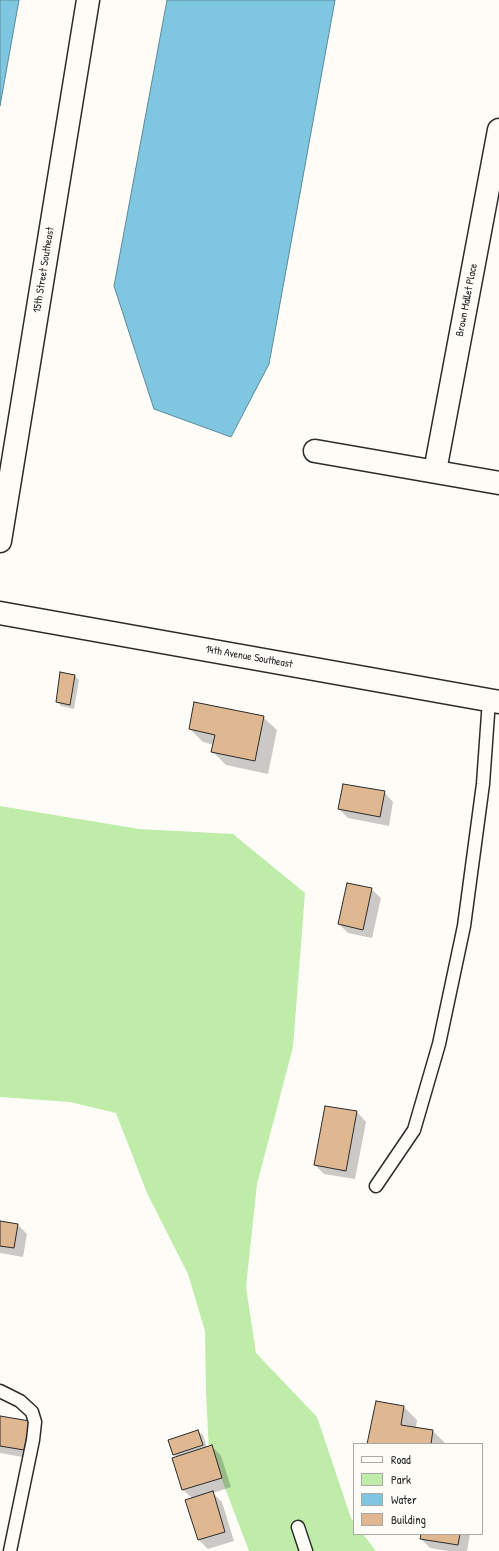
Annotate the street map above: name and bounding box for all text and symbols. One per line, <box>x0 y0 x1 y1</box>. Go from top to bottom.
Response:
street label: 15th Street Southeast <box>31 226 57 314</box>
street label: Brown Mallet Place <box>453 262 481 338</box>
street label: 14th Avenue Southeast <box>204 643 294 671</box>
legend <box>353 1443 483 1535</box>
text: Road <box>391 1451 411 1468</box>
text: Park <box>391 1471 411 1488</box>
text: Water <box>391 1491 417 1508</box>
text: Building <box>391 1511 426 1528</box>

